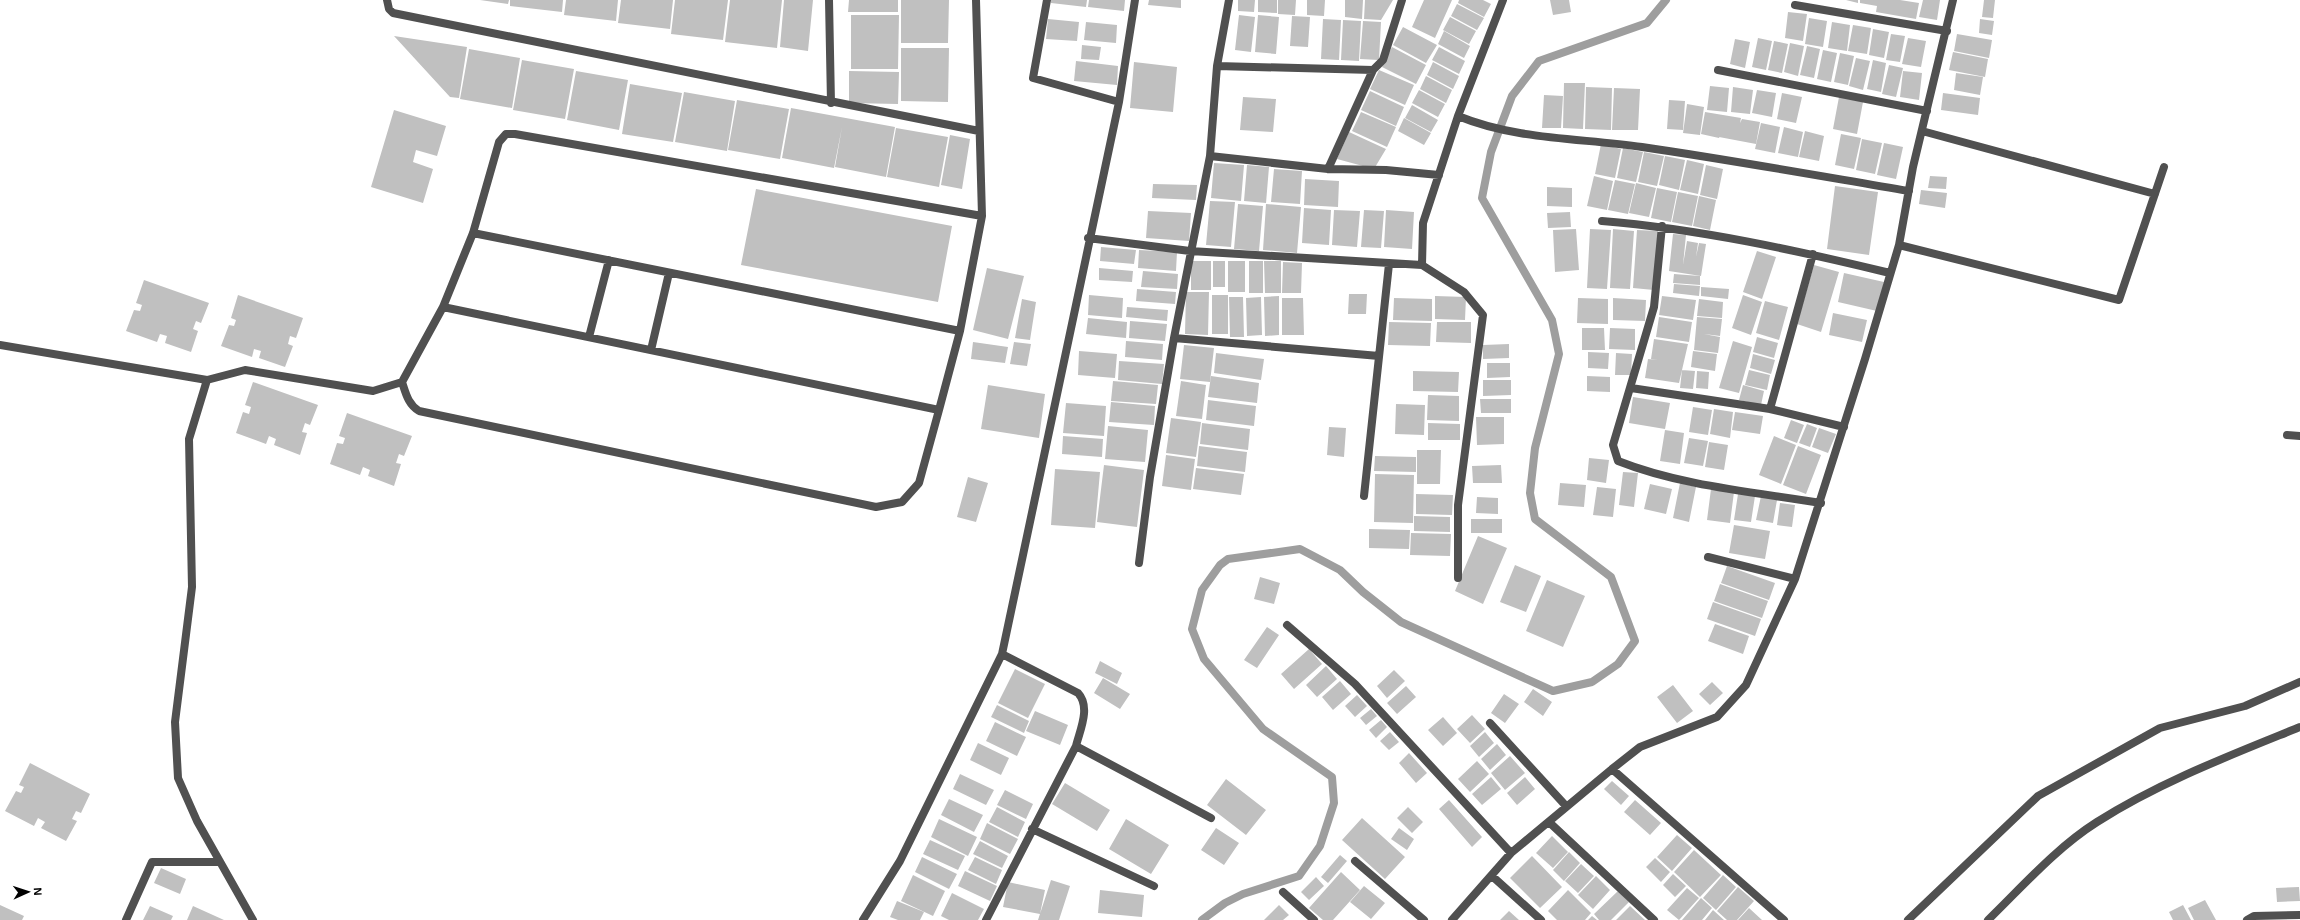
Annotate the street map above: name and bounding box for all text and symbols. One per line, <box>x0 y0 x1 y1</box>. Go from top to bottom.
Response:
north arrow <box>8 872 48 912</box>
text: N <box>32 887 44 896</box>

